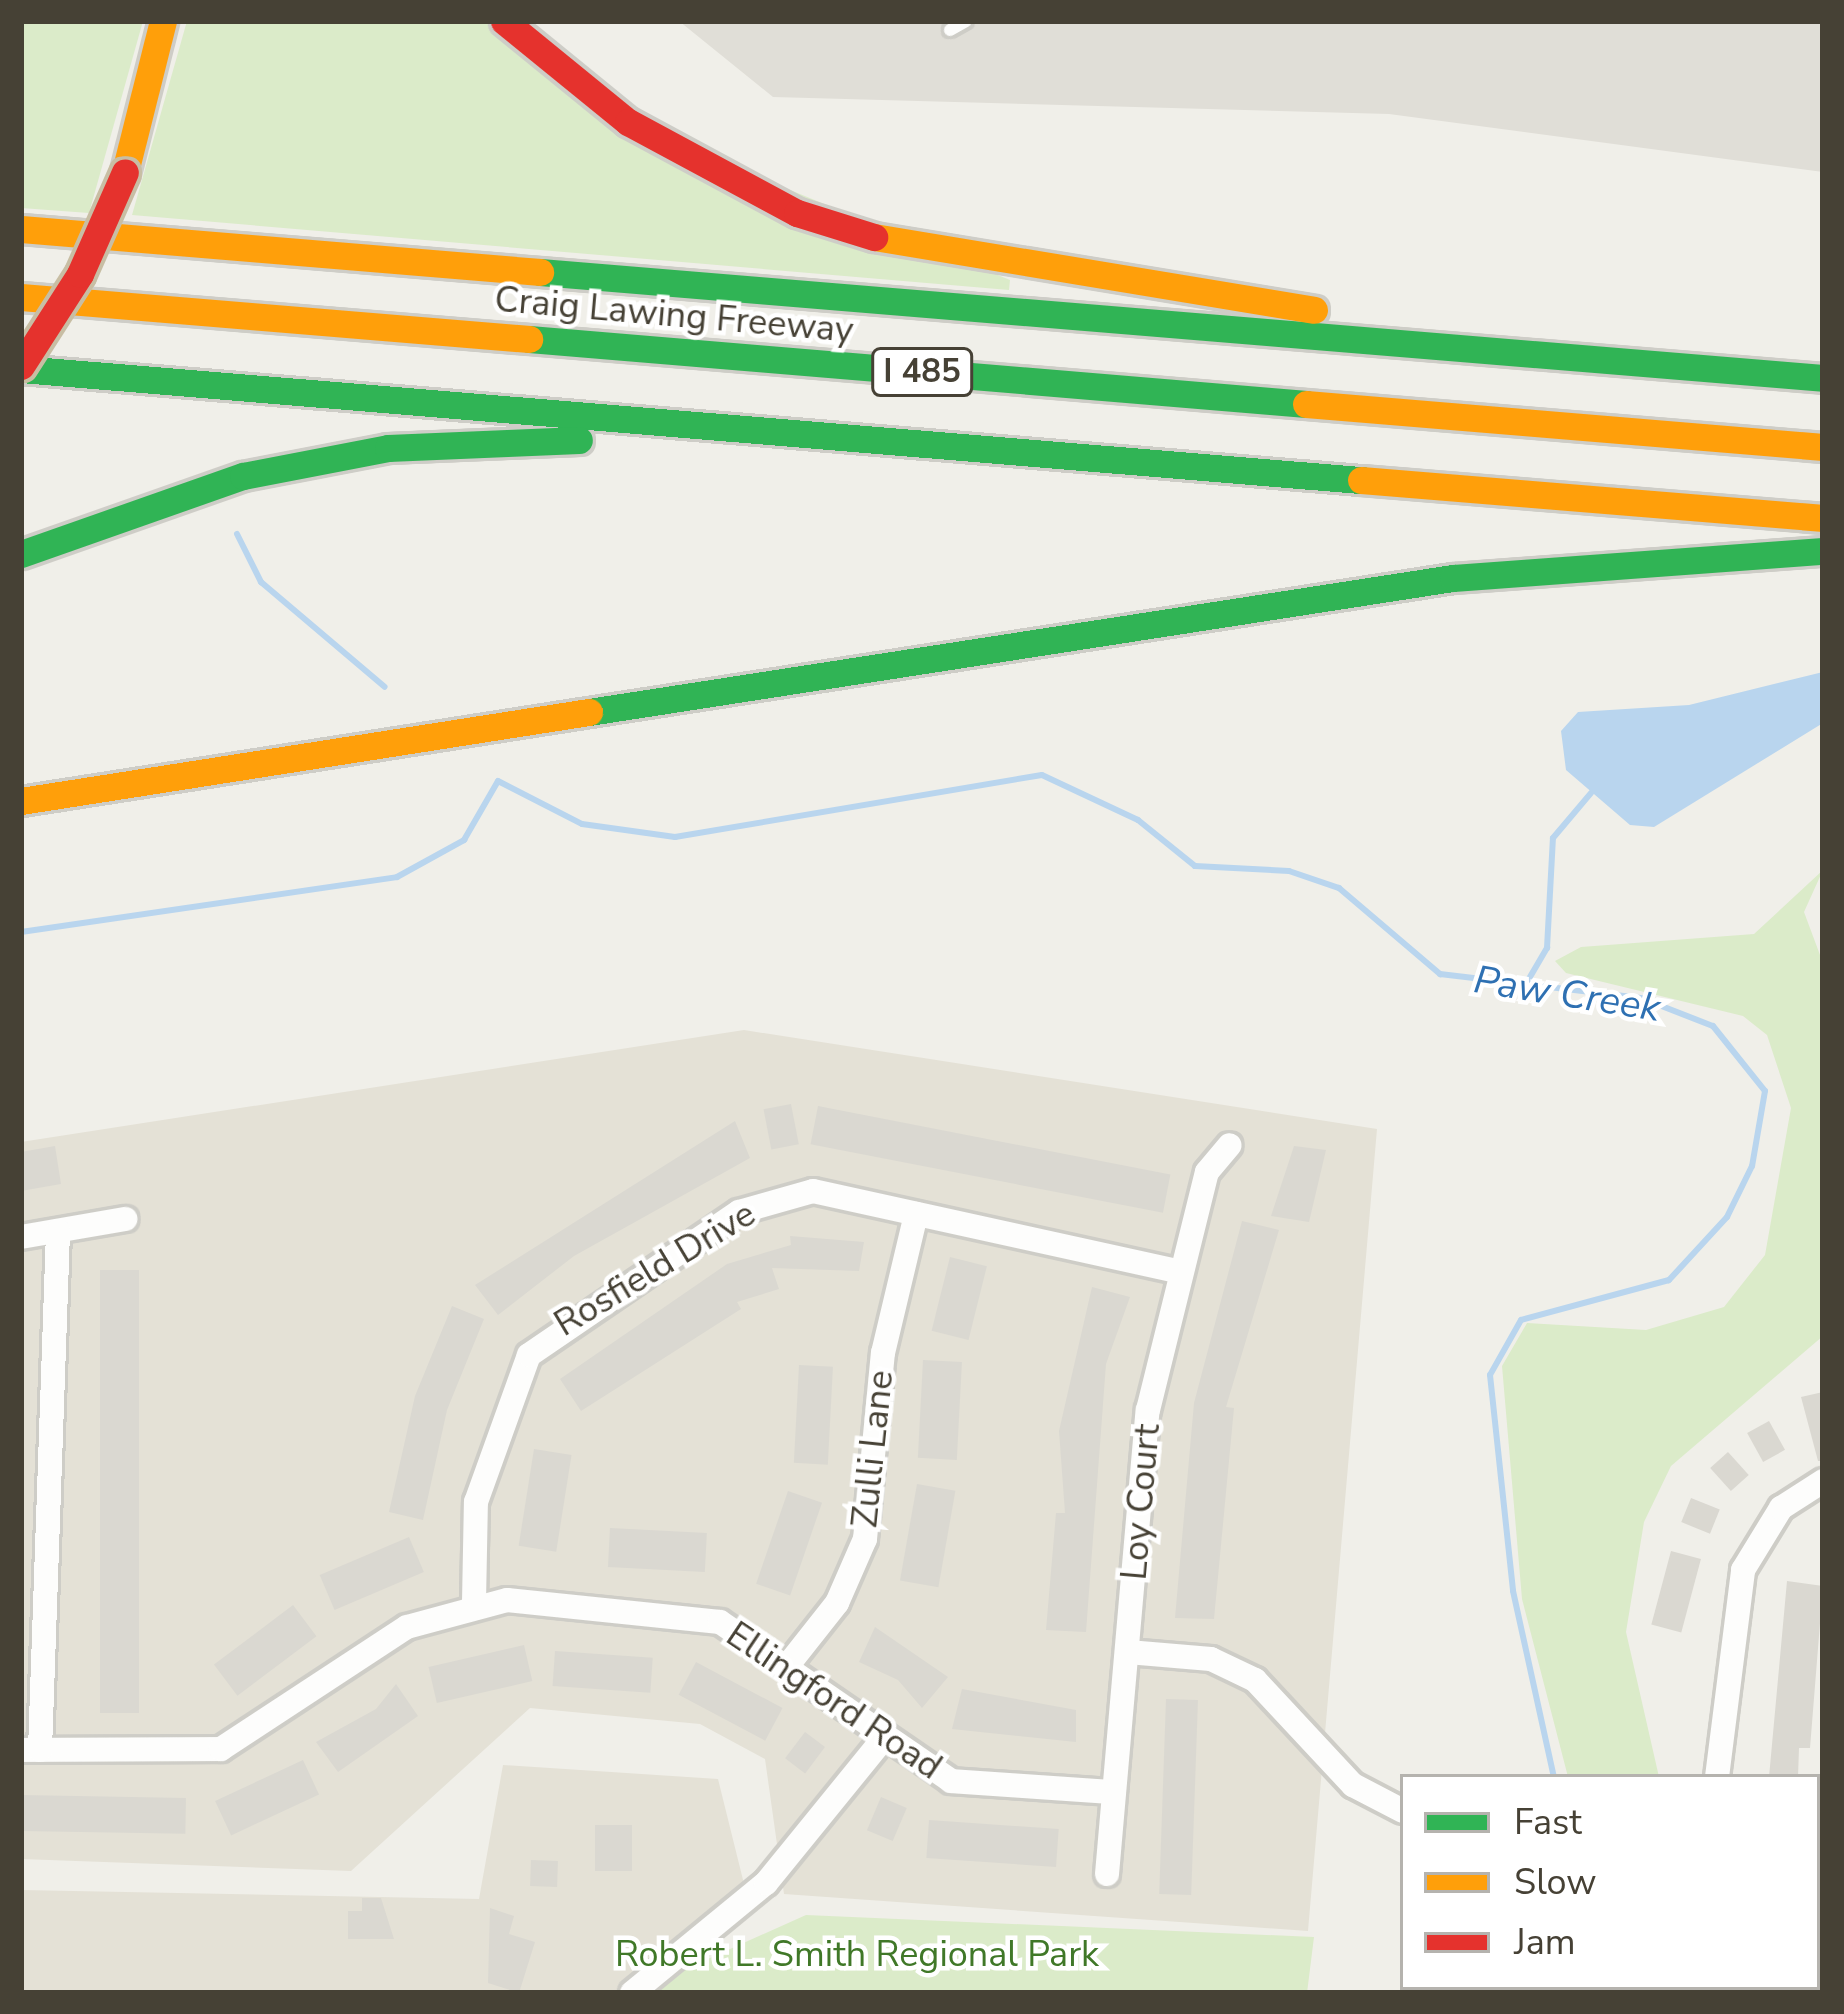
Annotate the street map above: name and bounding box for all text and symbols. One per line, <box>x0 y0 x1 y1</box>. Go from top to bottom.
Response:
street label: Craig Lawing Freeway <box>493 278 855 352</box>
road number: I 485 <box>871 345 973 399</box>
water label: Paw Creek <box>1470 957 1664 1033</box>
street label: Rosfield Drive <box>547 1192 763 1346</box>
street label: Zulli Lane <box>843 1368 903 1530</box>
street label: Loy Court <box>1113 1422 1169 1582</box>
street label: Ellingford Road <box>718 1613 950 1789</box>
legend <box>1400 1774 1820 1990</box>
text: Fast <box>1514 1798 1582 1847</box>
text: Slow <box>1514 1858 1597 1907</box>
text: Jam <box>1514 1918 1576 1967</box>
park label: Robert L. Smith Regional Park <box>615 1933 1099 1977</box>

